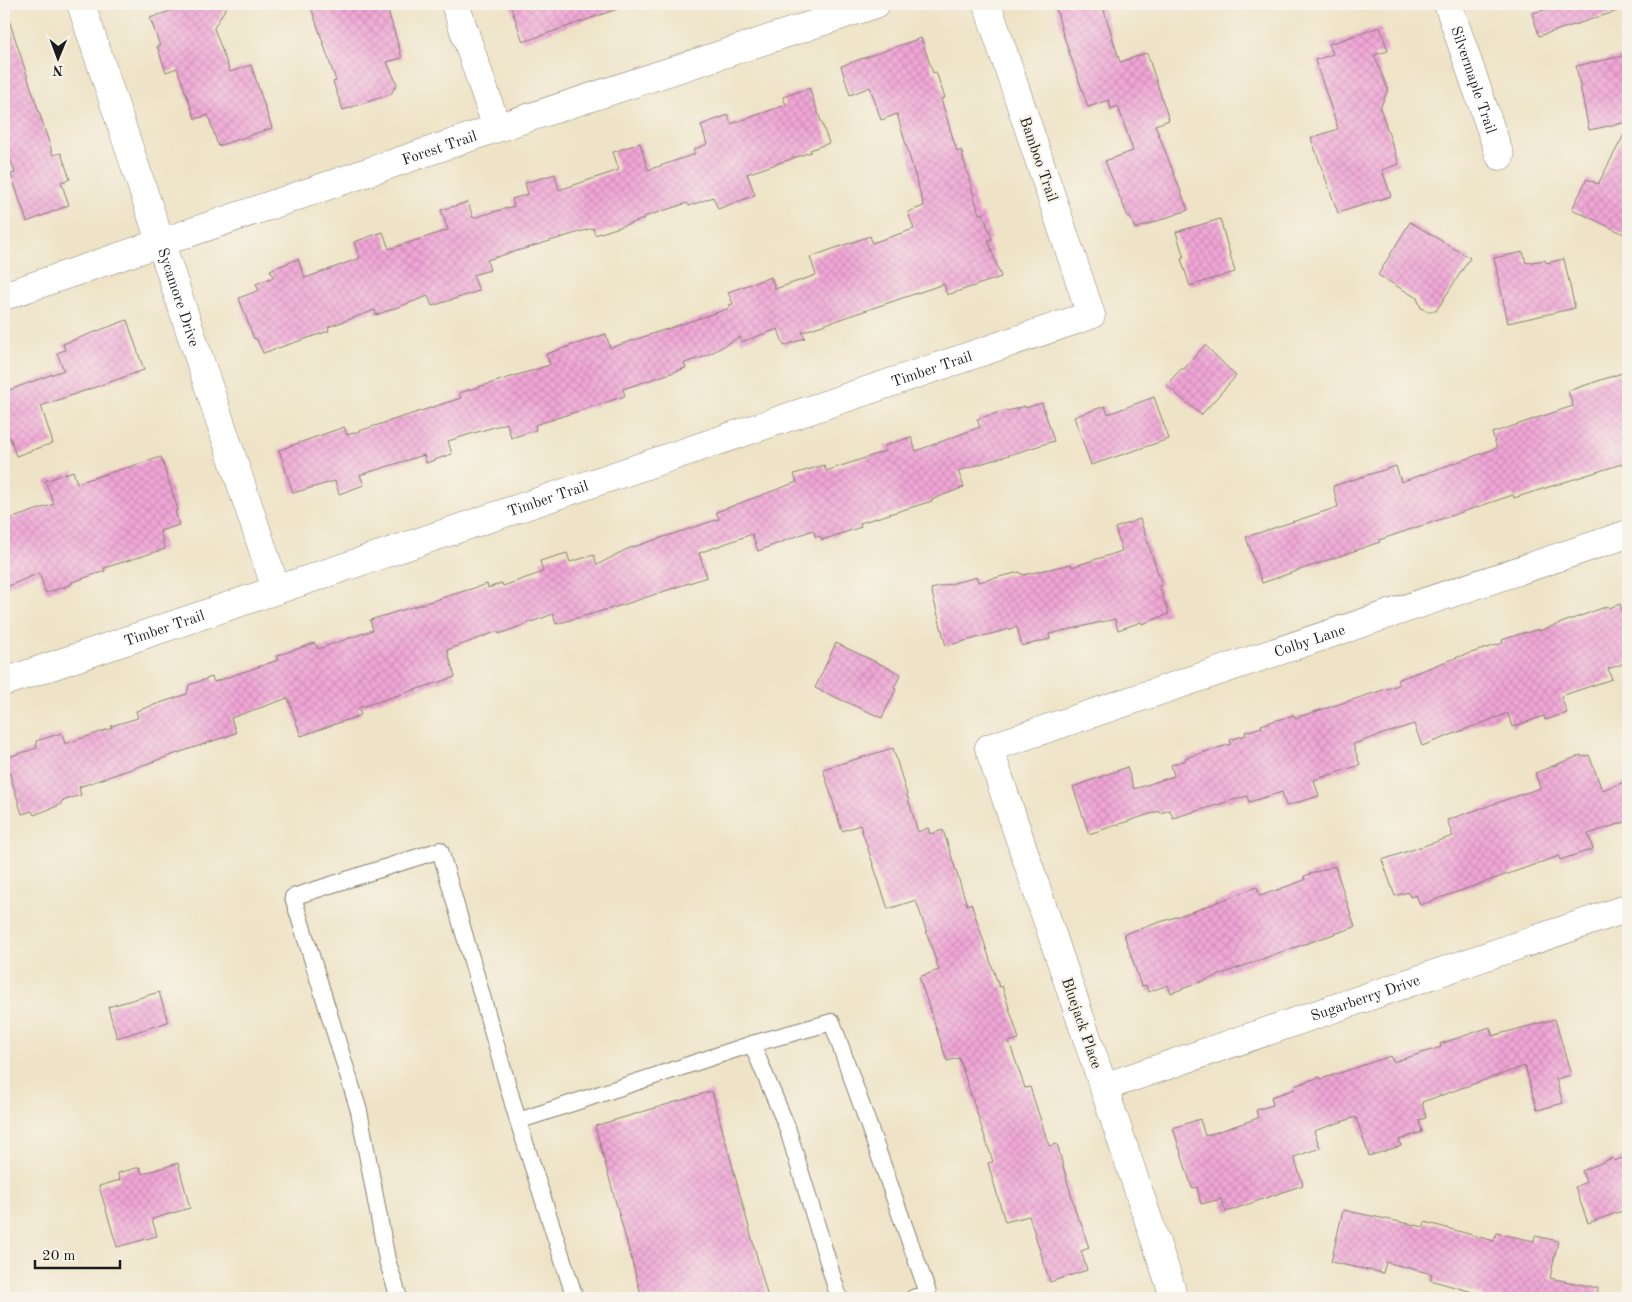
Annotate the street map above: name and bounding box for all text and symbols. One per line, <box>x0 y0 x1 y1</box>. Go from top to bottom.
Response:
street label: Silvermaple Trail <box>1447 25 1498 136</box>
north arrow <box>32 32 82 82</box>
text: N <box>52 63 63 77</box>
street label: Bamboo Trail <box>1016 115 1059 204</box>
street label: Forest Trail <box>401 129 479 169</box>
street label: Sycamore Drive <box>154 246 201 349</box>
street label: Timber Trail <box>890 350 974 391</box>
street label: Timber Trail <box>506 479 591 520</box>
street label: Timber Trail <box>122 609 207 650</box>
street label: Colby Lane <box>1273 623 1347 661</box>
street label: Sugarberry Drive <box>1309 974 1422 1025</box>
street label: Bluejack Place <box>1058 976 1103 1071</box>
scale bar <box>35 1237 120 1269</box>
text: 20 m <box>42 1249 76 1264</box>

